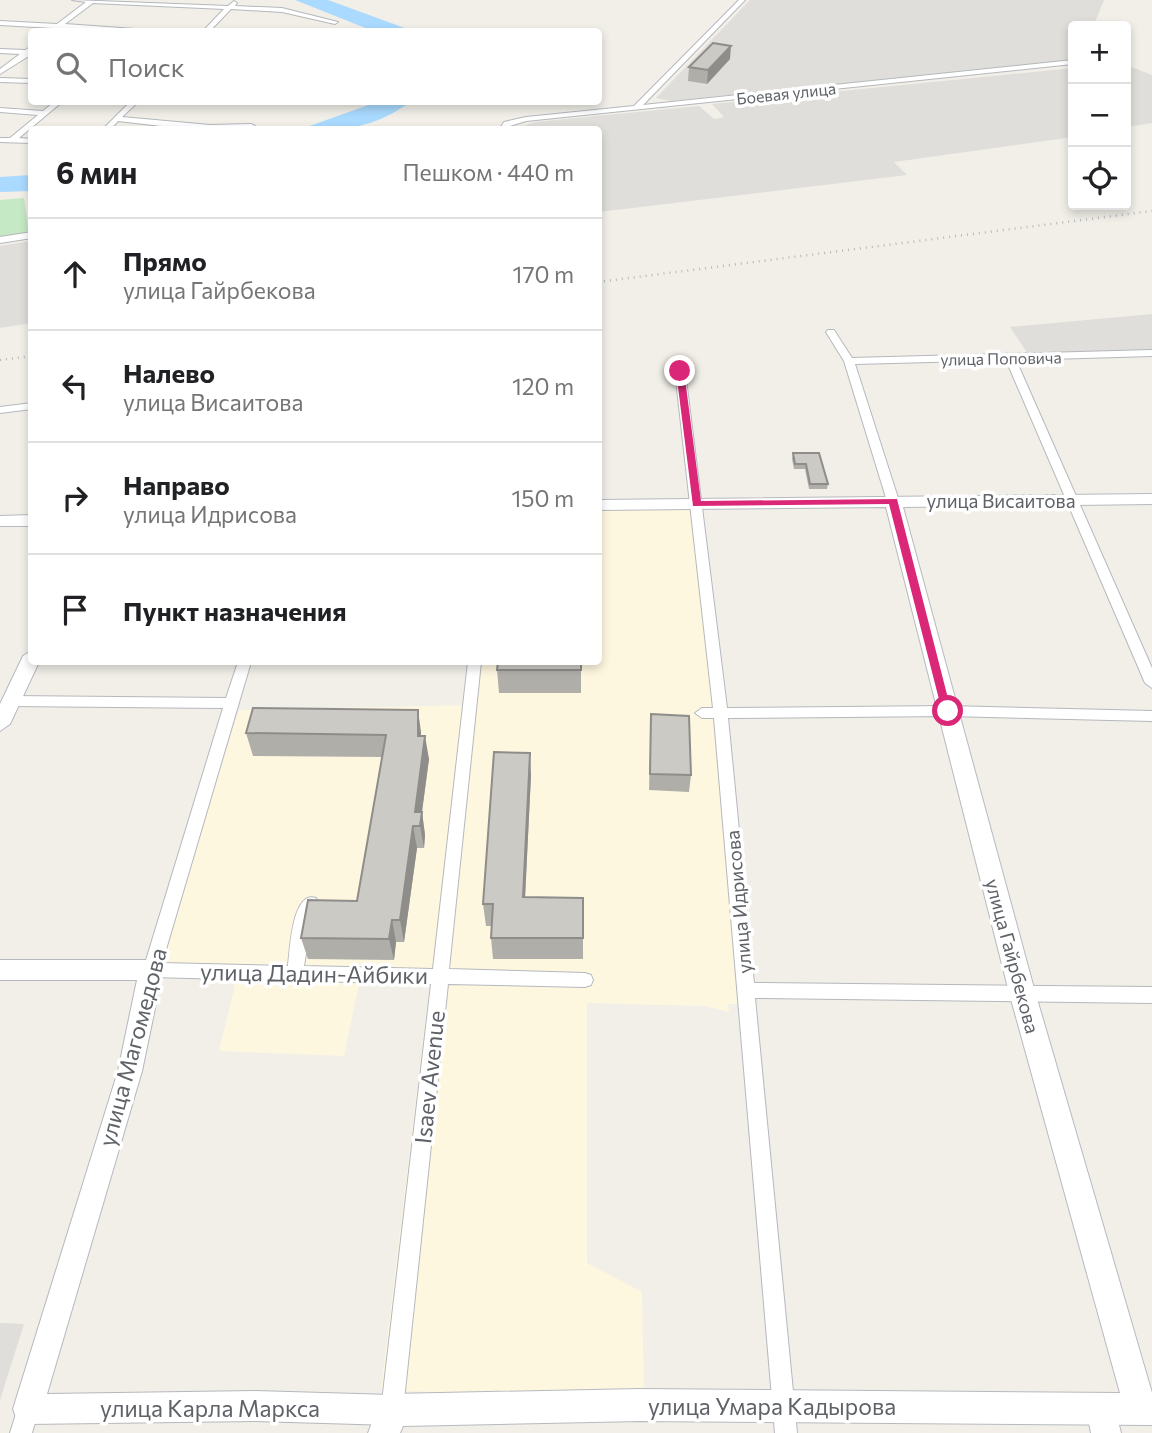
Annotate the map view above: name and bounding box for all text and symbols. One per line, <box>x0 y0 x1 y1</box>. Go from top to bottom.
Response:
map controls <box>1068 21 1131 210</box>
button: + <box>1068 21 1131 84</box>
search box <box>28 28 602 105</box>
icon: search <box>52 48 90 86</box>
text: Поиск <box>108 51 185 82</box>
street label: Боевая улица <box>735 78 837 108</box>
button: − <box>1068 84 1131 147</box>
button: locate <box>1068 147 1131 210</box>
text: 6 мин <box>56 153 137 190</box>
text: Пешком · 440 m <box>402 158 574 186</box>
text: Прямо <box>123 245 207 276</box>
icon: ahead <box>56 255 94 293</box>
text: 170 m <box>513 260 574 288</box>
text: улица Гайрбекова <box>123 276 316 304</box>
street label: улица Поповича <box>940 347 1062 369</box>
route end <box>664 355 695 386</box>
text: Налево <box>123 357 215 388</box>
icon: left <box>56 367 94 405</box>
text: 120 m <box>512 372 574 400</box>
text: улица Висаитова <box>123 388 303 416</box>
text: Направо <box>123 469 230 500</box>
icon: right <box>56 479 94 517</box>
text: 150 m <box>511 484 574 512</box>
street label: улица Висаитова <box>926 489 1076 512</box>
text: улица Идрисова <box>123 500 297 528</box>
icon: arrive <box>56 591 94 629</box>
text: Пункт назначения <box>123 595 347 626</box>
route start <box>932 695 963 726</box>
street label: улица Идрисова <box>720 829 756 975</box>
street label: улица Гайрбекова <box>981 876 1045 1036</box>
street label: улица Магомедова <box>92 945 172 1149</box>
street label: улица Дадин-Айбики <box>200 957 428 989</box>
street label: Isaev Avenue <box>408 1009 450 1145</box>
street label: улица Умара Кадырова <box>648 1392 896 1420</box>
street label: улица Карла Маркса <box>100 1394 320 1422</box>

